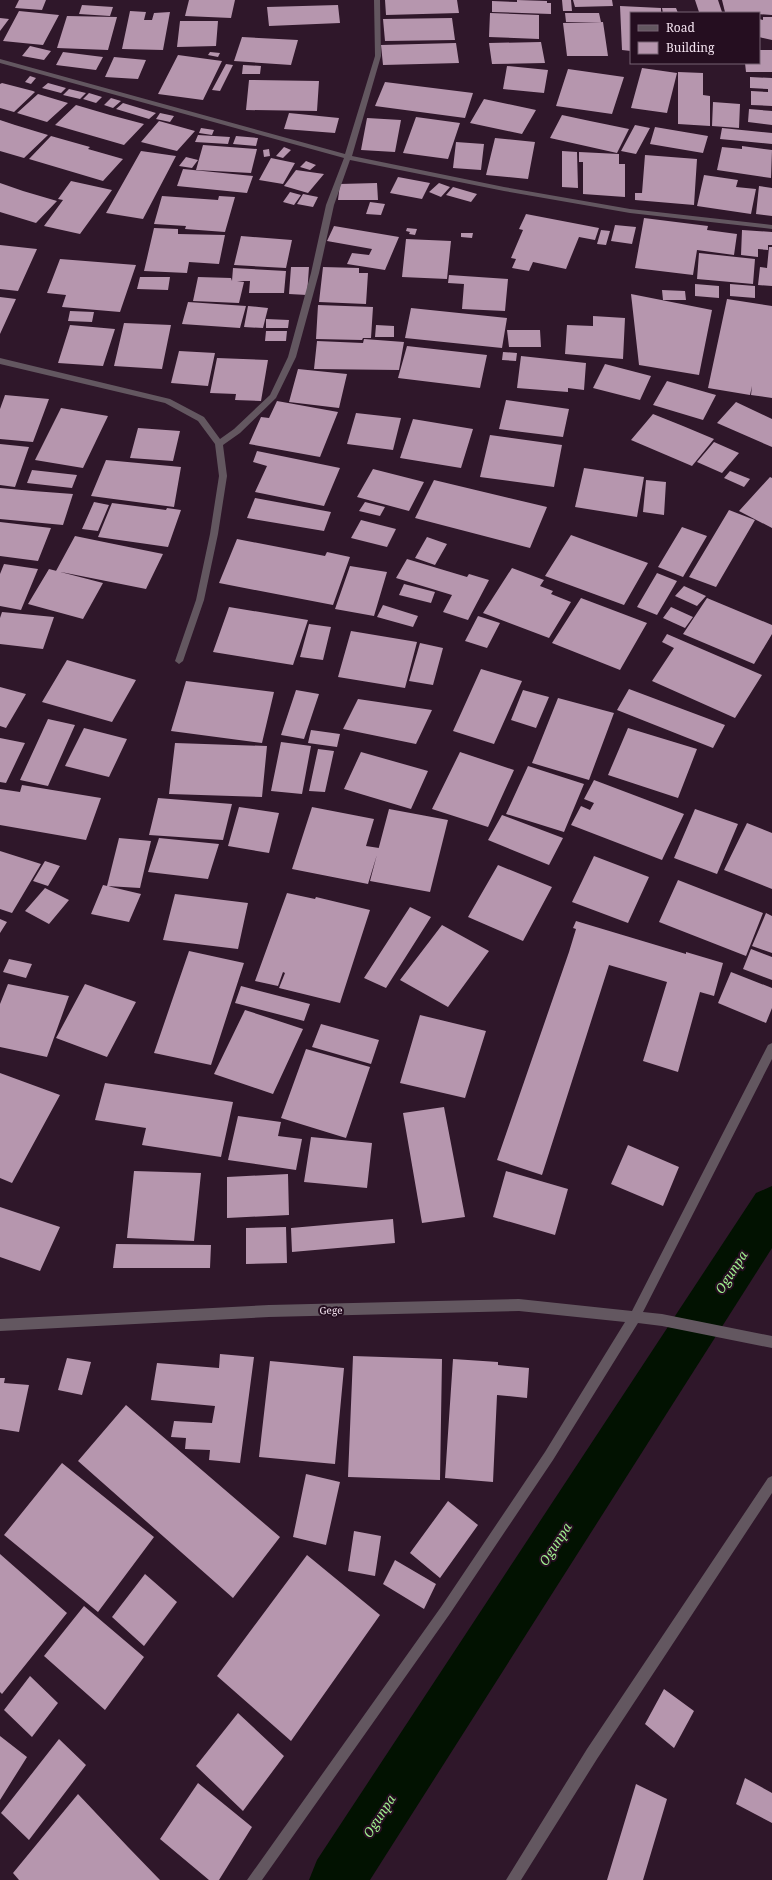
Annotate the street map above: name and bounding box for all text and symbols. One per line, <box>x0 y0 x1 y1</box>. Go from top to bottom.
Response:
legend <box>630 12 760 64</box>
text: Road <box>666 19 696 36</box>
text: Building <box>666 39 715 56</box>
water label: Ogunpa <box>711 1247 752 1297</box>
street label: Gege <box>319 1303 343 1317</box>
water label: Ogunpa <box>535 1519 576 1569</box>
water label: Ogunpa <box>359 1791 400 1841</box>

